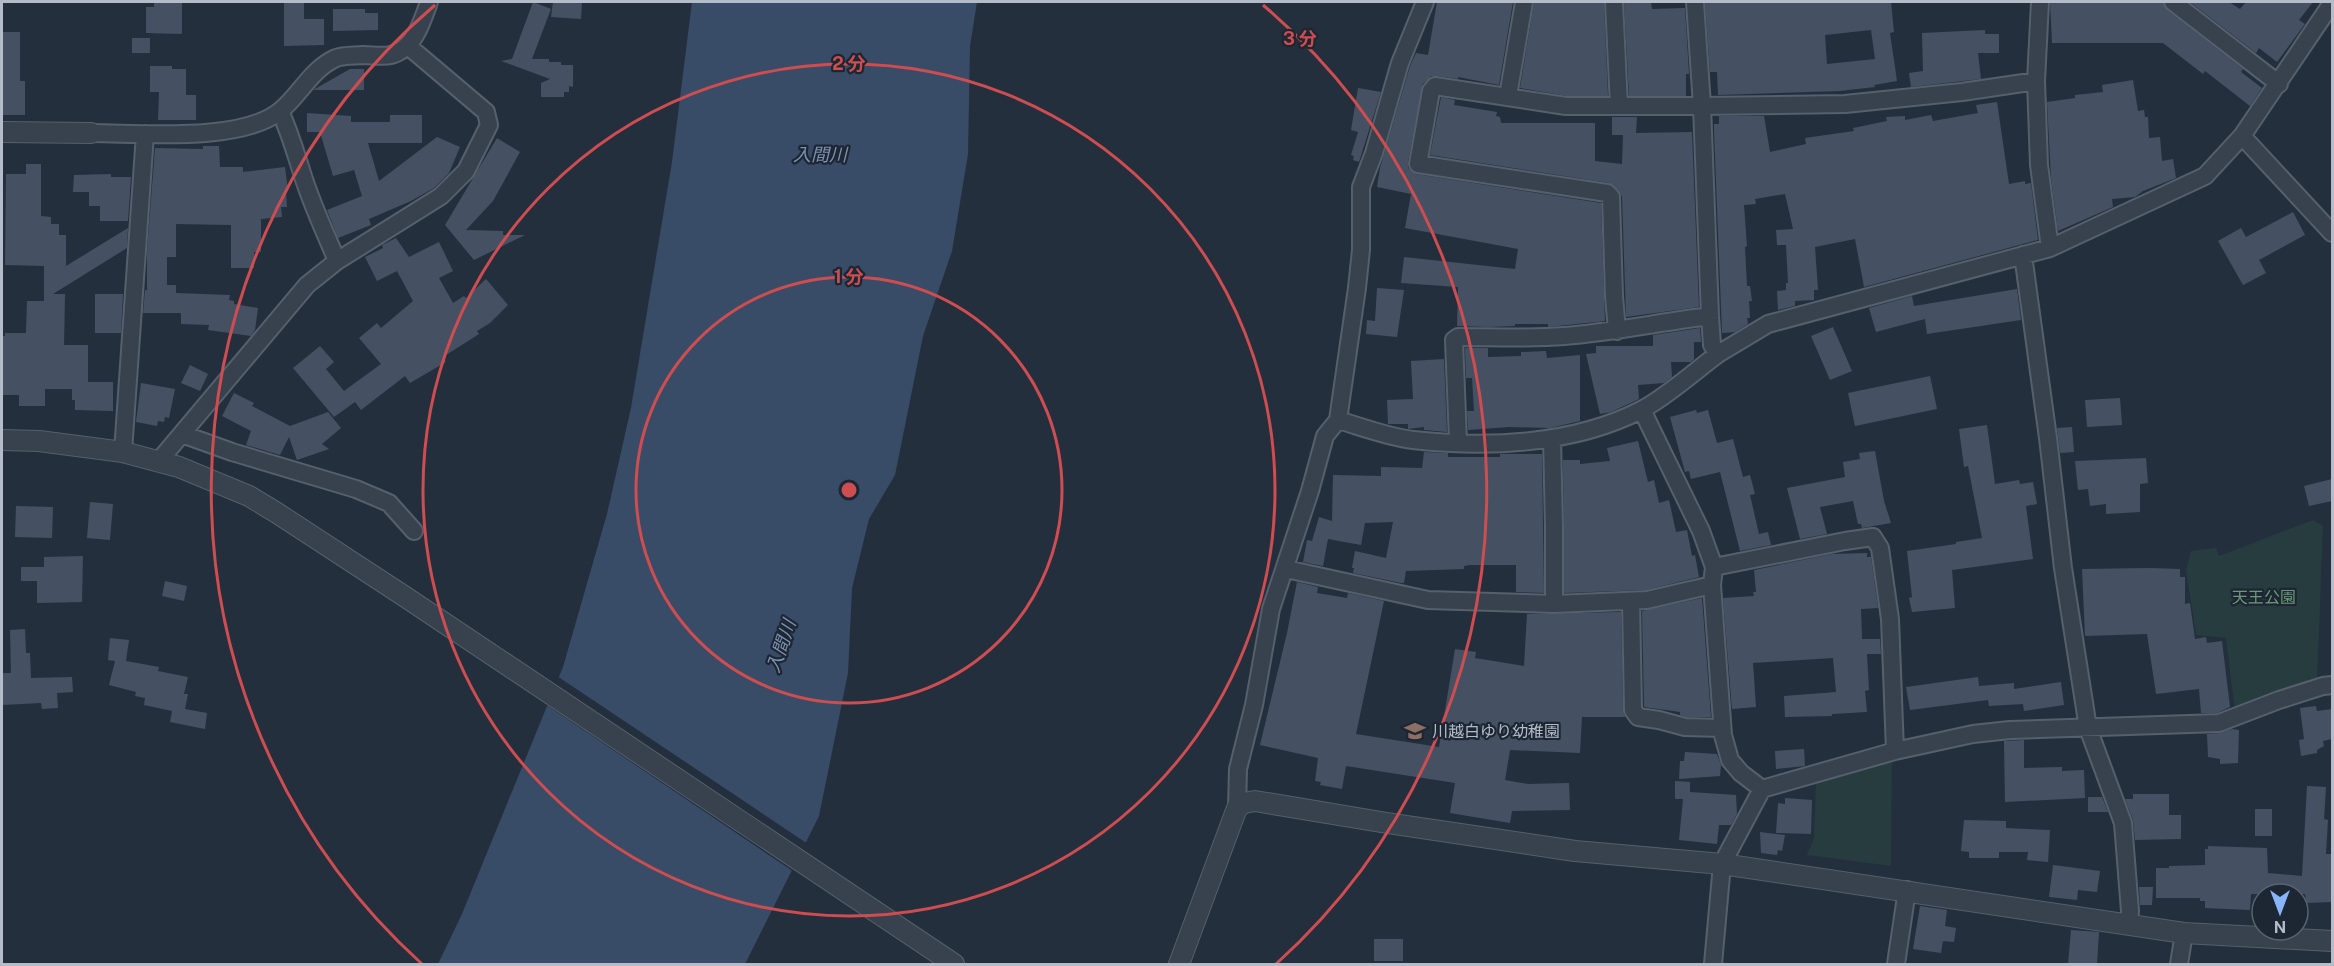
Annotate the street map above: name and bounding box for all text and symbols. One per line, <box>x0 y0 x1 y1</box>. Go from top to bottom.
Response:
text: 3 分 <box>1283 28 1317 49</box>
text: 2 分 <box>832 53 866 74</box>
water label: 入間川 <box>793 144 849 165</box>
text: 1 分 <box>834 266 864 287</box>
centre of rings <box>839 480 859 500</box>
park label: 天王公園 <box>2232 588 2296 607</box>
water label: 入間川 <box>762 615 800 675</box>
school or university icon: 川越白ゆり幼稚園 <box>1403 719 1427 743</box>
place label: 川越白ゆり幼稚園 <box>1432 722 1560 741</box>
north arrow <box>2250 882 2310 942</box>
text: N <box>2274 917 2286 936</box>

